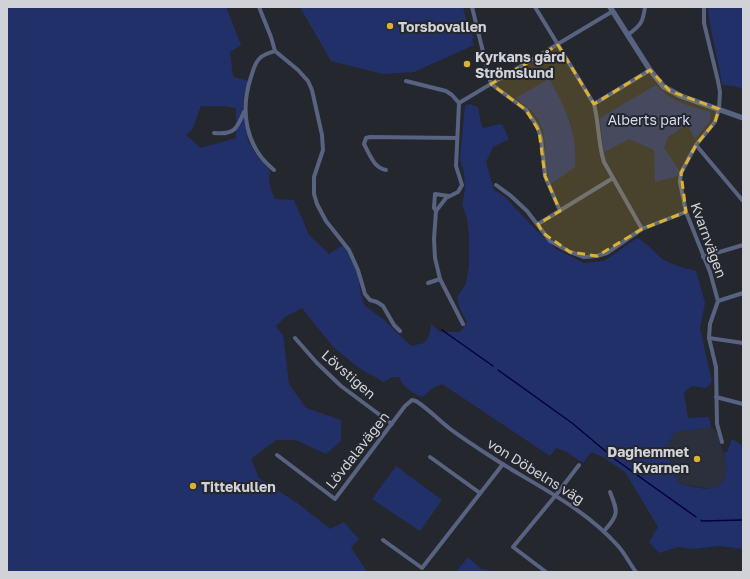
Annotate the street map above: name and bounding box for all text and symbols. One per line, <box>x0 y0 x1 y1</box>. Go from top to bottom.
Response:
place label: Torsbovallen <box>398 18 486 35</box>
marker: Torsbovallen <box>385 21 395 31</box>
place label: Kyrkans gård Strömslund <box>475 48 565 81</box>
marker: Kyrkans gård Strömslund <box>462 59 472 69</box>
park label: Alberts park <box>608 111 690 128</box>
street label: Kvarnvägen <box>687 200 731 280</box>
street label: Lövstigen <box>319 346 379 402</box>
street label: Lövdalavägen <box>322 408 392 492</box>
street label: von Döbelns väg <box>484 434 588 508</box>
place label: Daghemmet Kvarnen <box>607 443 689 476</box>
marker: Daghemmet Kvarnen <box>692 454 702 464</box>
place label: Tittekullen <box>201 478 276 495</box>
marker: Tittekullen <box>188 481 198 491</box>

